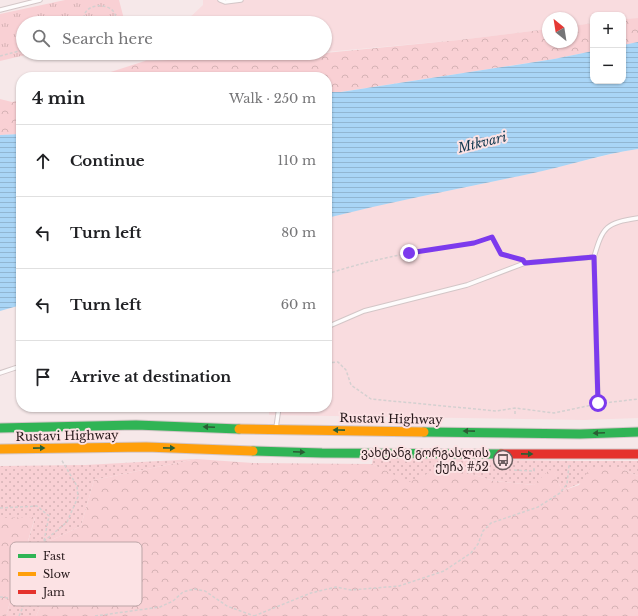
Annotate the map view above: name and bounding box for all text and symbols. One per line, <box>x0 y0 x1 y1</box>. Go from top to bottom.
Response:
north arrow <box>542 12 578 48</box>
map controls <box>590 12 626 84</box>
button: + <box>590 12 626 48</box>
search box <box>16 16 332 60</box>
icon: search <box>30 27 52 49</box>
text: Search here <box>62 29 153 48</box>
button: − <box>590 48 626 84</box>
text: 4 min <box>32 88 85 109</box>
text: Walk · 250 m <box>229 90 316 107</box>
water label: Mtkvari <box>455 128 509 157</box>
icon: ahead <box>32 150 54 172</box>
text: Continue <box>70 151 145 170</box>
text: 110 m <box>277 152 316 169</box>
icon: left <box>32 222 54 244</box>
text: Turn left <box>70 223 141 242</box>
text: 80 m <box>281 224 316 241</box>
route end <box>400 244 418 262</box>
icon: left <box>32 294 54 316</box>
text: Turn left <box>70 295 141 314</box>
text: 60 m <box>281 296 316 313</box>
icon: arrive <box>32 366 54 388</box>
text: Arrive at destination <box>70 367 231 386</box>
route start <box>589 394 607 412</box>
street label: Rustavi Highway <box>339 410 443 427</box>
one-way arrow <box>203 424 215 431</box>
street label: Rustavi Highway <box>15 427 119 444</box>
one-way arrow <box>332 427 345 433</box>
one-way arrow <box>462 428 475 434</box>
one-way arrow <box>592 430 605 436</box>
one-way arrow <box>33 445 46 451</box>
one-way arrow <box>163 445 176 451</box>
place label: ვახტანგ გორგასლის ქუჩა #52 <box>361 445 489 474</box>
one-way arrow <box>293 449 306 455</box>
bus stop icon: ვახტანგ გორგასლის ქუჩა #52 <box>492 449 514 471</box>
one-way arrow <box>521 451 533 458</box>
legend <box>10 542 142 606</box>
text: Fast <box>43 549 66 563</box>
text: Slow <box>43 567 71 581</box>
text: Jam <box>41 585 65 599</box>

